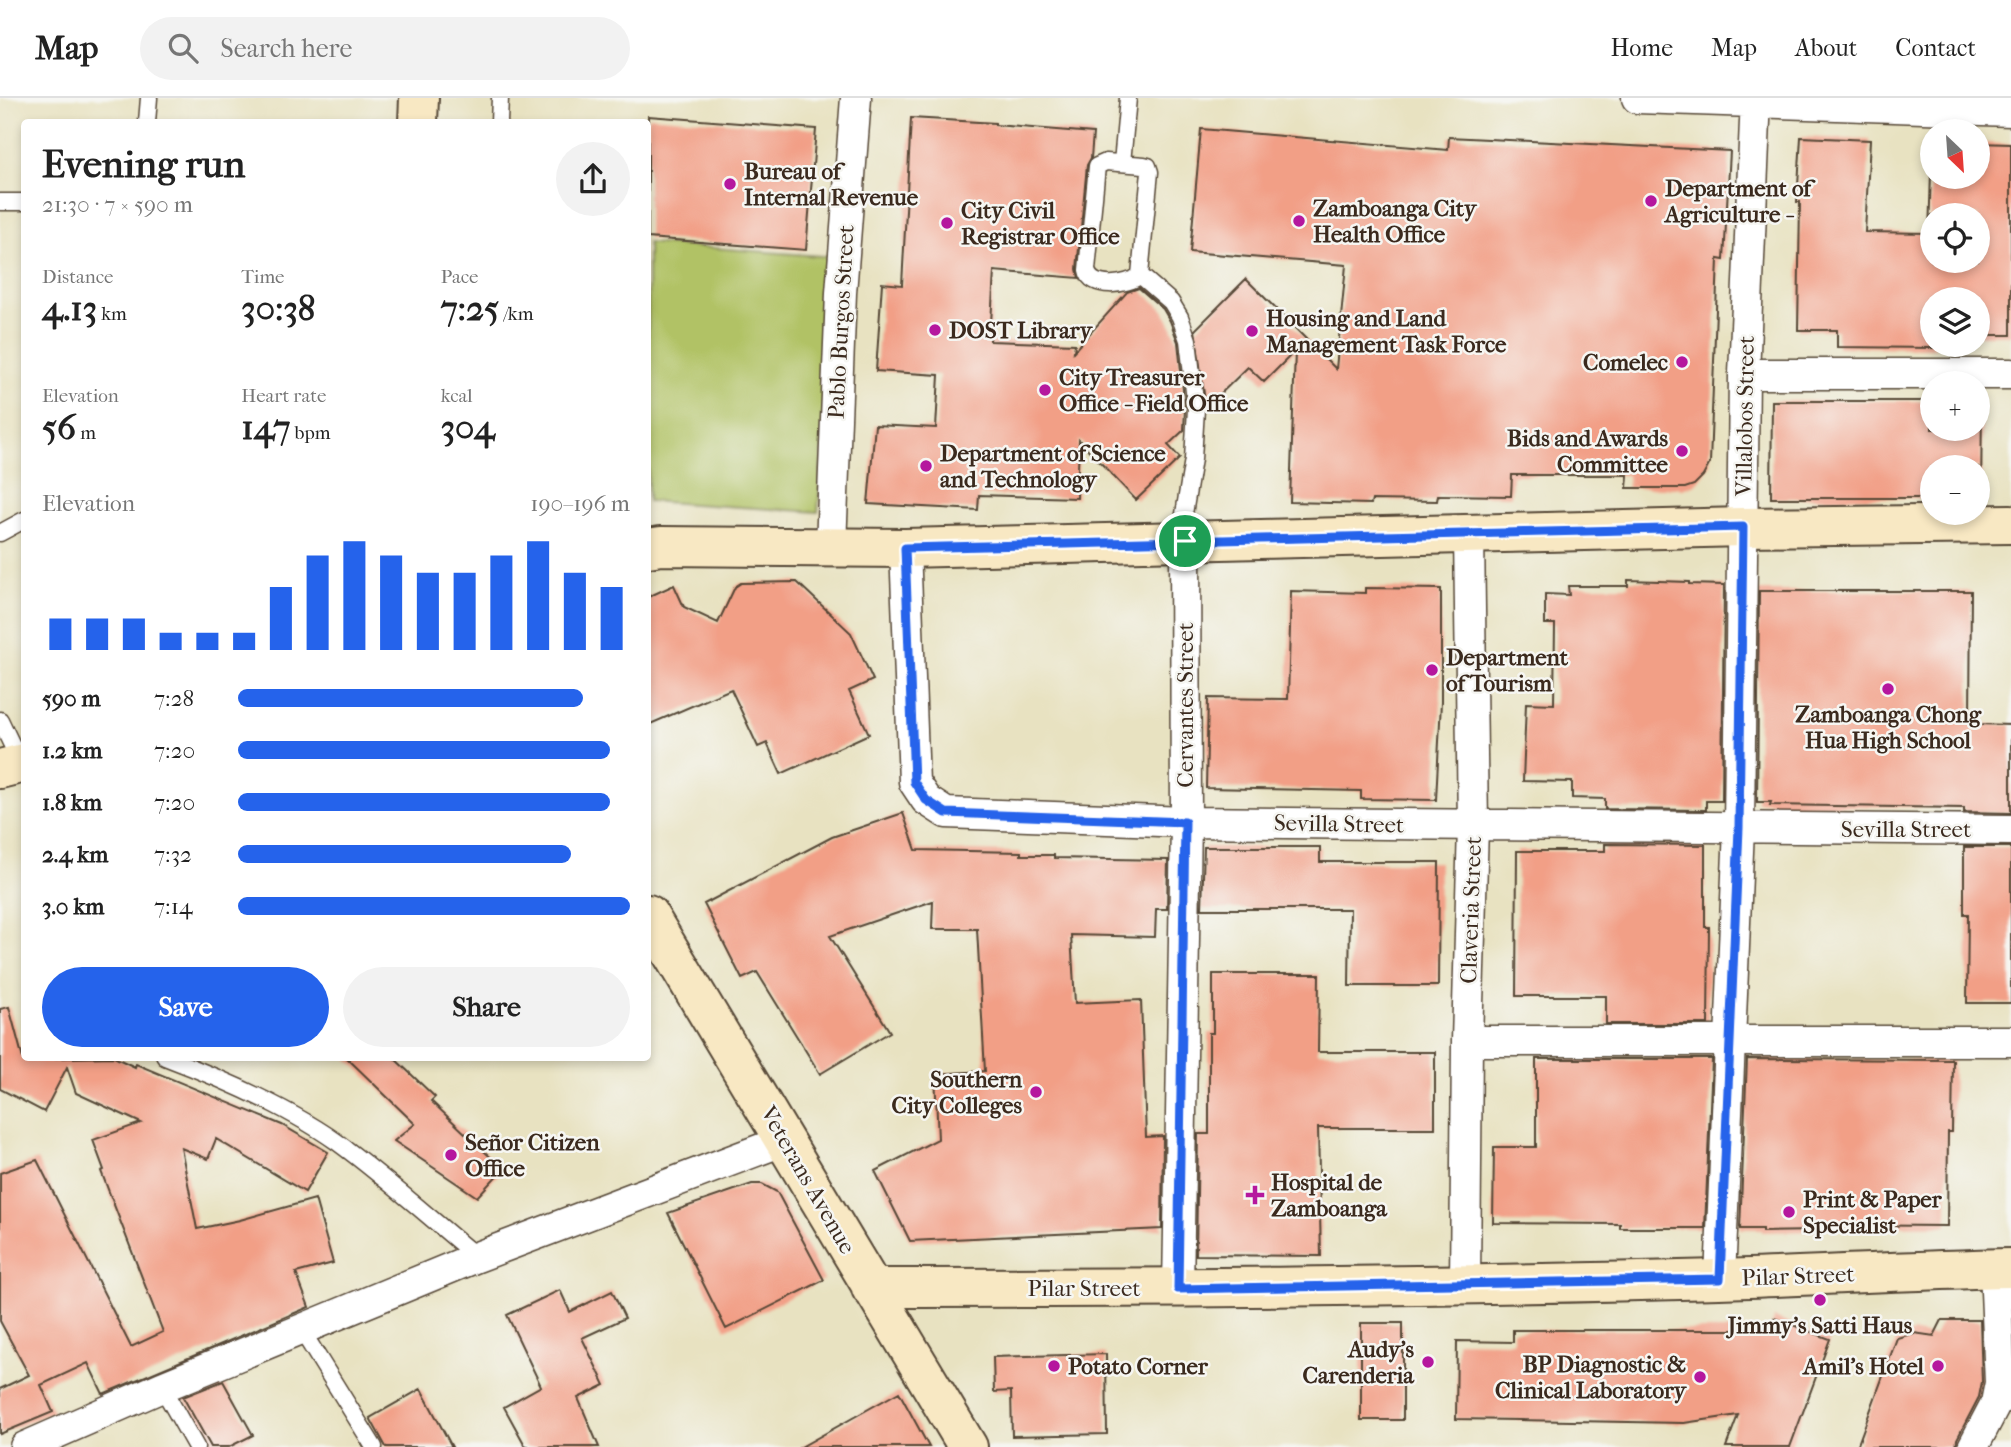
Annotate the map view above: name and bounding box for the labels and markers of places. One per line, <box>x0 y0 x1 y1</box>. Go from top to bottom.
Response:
place label: Bureau of Internal Revenue <box>744 158 919 211</box>
place label: Department of Agriculture - <box>1663 175 1816 228</box>
marker: Bureau of Internal Revenue <box>722 176 738 192</box>
marker: Department of Agriculture - <box>1643 193 1659 209</box>
place label: Zamboanga City Health Office <box>1313 195 1478 248</box>
place label: City Civil Registrar Office <box>961 197 1120 250</box>
marker: Zamboanga City Health Office <box>1291 213 1307 229</box>
marker: City Civil Registrar Office <box>939 215 955 231</box>
place label: Housing and Land Management Task Force <box>1266 305 1507 358</box>
place label: DOST Library <box>949 317 1094 344</box>
marker: DOST Library <box>927 322 943 338</box>
marker: Housing and Land Management Task Force <box>1244 323 1260 339</box>
place label: Comelec <box>1583 349 1668 376</box>
marker: Comelec <box>1674 354 1690 370</box>
place label: City Treasurer Office - Field Office <box>1059 364 1249 417</box>
marker: City Treasurer Office - Field Office <box>1037 382 1053 398</box>
place label: Bids and Awards Committee <box>1507 425 1669 478</box>
place label: Department of Science and Technology <box>940 440 1166 493</box>
marker: Bids and Awards Committee <box>1674 443 1690 459</box>
marker: Department of Science and Technology <box>918 458 934 474</box>
pin <box>1155 511 1215 571</box>
place label: Department of Tourism <box>1446 644 1569 697</box>
marker: Department of Tourism <box>1424 662 1440 678</box>
marker: Zamboanga Chong Hua High School <box>1880 681 1896 697</box>
place label: Zamboanga Chong Hua High School <box>1795 701 1982 754</box>
place label: Southern City Colleges <box>892 1066 1023 1119</box>
marker: Southern City Colleges <box>1028 1084 1044 1100</box>
place label: Señor Citizen Office <box>465 1129 600 1182</box>
marker: Señor Citizen Office <box>443 1147 459 1163</box>
place label: Hospital de Zamboanga <box>1271 1169 1388 1222</box>
marker: Hospital de Zamboanga <box>1245 1185 1265 1205</box>
place label: Print & Paper Specialist <box>1803 1186 1943 1239</box>
marker: Print & Paper Specialist <box>1781 1204 1797 1220</box>
marker: Jimmy’s Satti Haus <box>1812 1292 1828 1308</box>
place label: Jimmy’s Satti Haus <box>1726 1312 1913 1339</box>
place label: Audy's Carenderia <box>1302 1336 1415 1389</box>
place label: BP Diagnostic & Clinical Laboratory <box>1495 1351 1688 1404</box>
place label: Potato Corner <box>1068 1353 1209 1380</box>
place label: Amil's Hotel <box>1801 1353 1925 1380</box>
marker: Audy's Carenderia <box>1420 1354 1436 1370</box>
marker: Potato Corner <box>1046 1358 1062 1374</box>
marker: Amil's Hotel <box>1930 1358 1946 1374</box>
marker: BP Diagnostic & Clinical Laboratory <box>1692 1369 1708 1385</box>

